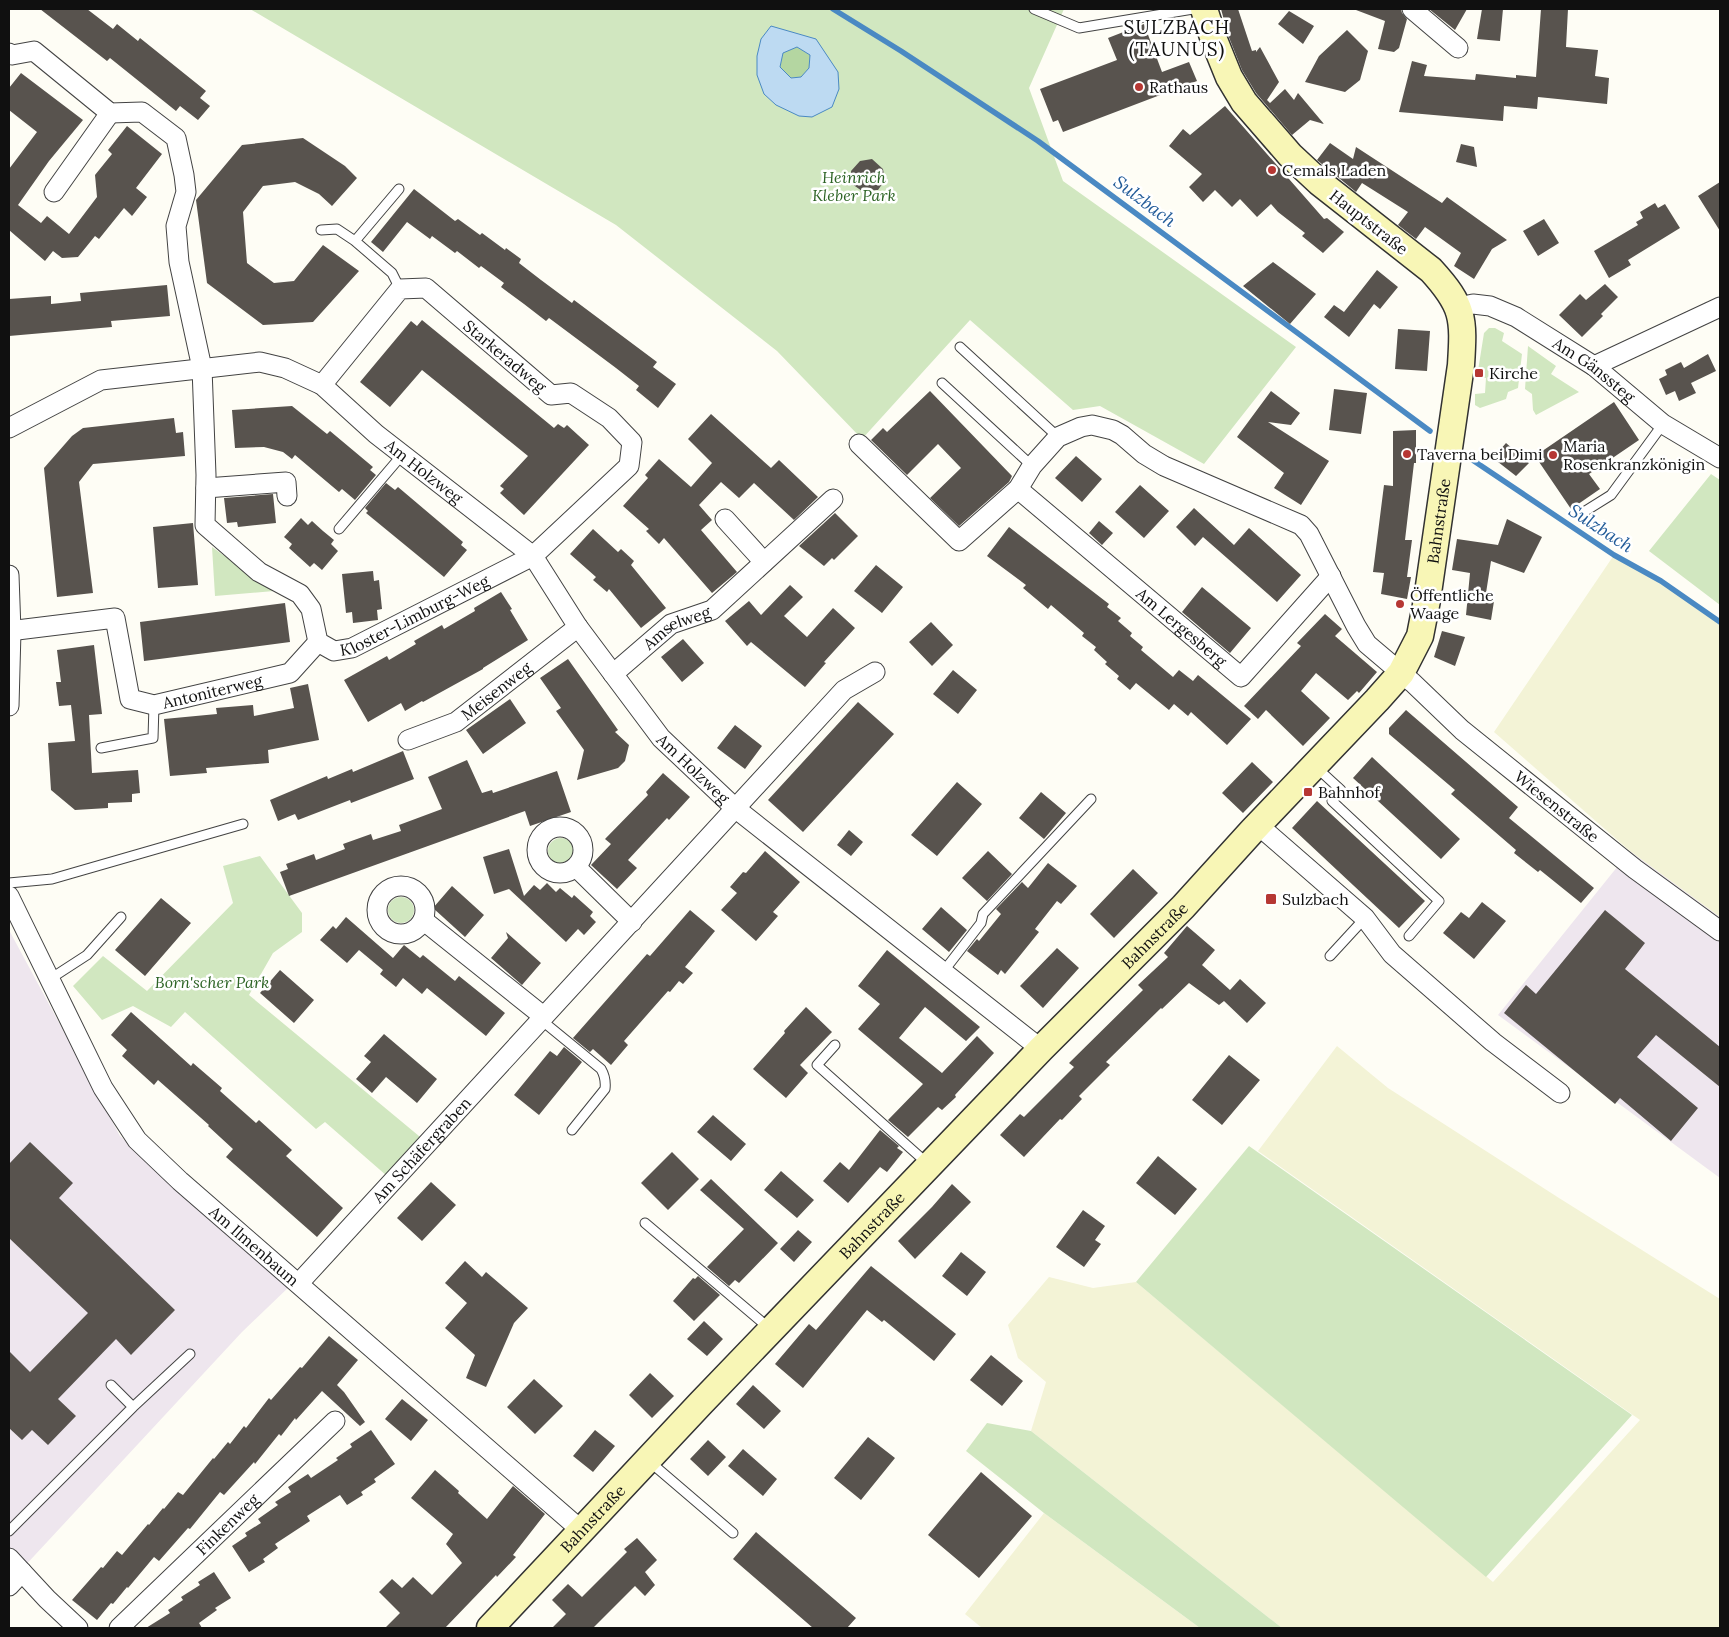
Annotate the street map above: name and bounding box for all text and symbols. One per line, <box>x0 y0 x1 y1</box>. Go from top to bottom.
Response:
district label: SULZBACH (TAUNUS) <box>1124 15 1230 62</box>
place label: Rathaus <box>1149 77 1208 97</box>
marker: Rathaus <box>1133 81 1145 93</box>
place label: Cemals Laden <box>1282 160 1386 180</box>
marker: Cemals Laden <box>1266 164 1278 176</box>
park label: Heinrich Kleber Park <box>812 167 896 205</box>
water label: Sulzbach <box>1109 170 1181 232</box>
street label: Hauptstraße <box>1326 185 1412 259</box>
street label: Starkeradweg <box>459 315 551 397</box>
street label: Am Gänssteg <box>1549 332 1640 407</box>
place label: Kirche <box>1489 363 1538 383</box>
marker: Kirche <box>1473 367 1485 379</box>
street label: Am Holzweg <box>381 434 468 508</box>
place label: Maria Rosenkranzkönigin <box>1563 436 1705 474</box>
place label: Taverna bei Dimi <box>1417 444 1543 464</box>
marker: Taverna bei Dimi <box>1401 448 1413 460</box>
marker: Maria Rosenkranzkönigin <box>1547 449 1559 461</box>
street label: Bahnstraße <box>1422 477 1455 565</box>
water label: Sulzbach <box>1564 499 1638 558</box>
street label: Kloster-Limburg-Weg <box>338 570 493 660</box>
street label: Am Lergesberg <box>1132 583 1232 671</box>
place label: Öffentliche Waage <box>1410 585 1494 623</box>
marker: Öffentliche Waage <box>1394 598 1406 610</box>
street label: Amselweg <box>638 601 714 654</box>
street label: Meisenweg <box>457 657 536 724</box>
street label: Antoniterweg <box>160 670 265 713</box>
street label: Am Holzweg <box>652 729 735 808</box>
street label: Wiesenstraße <box>1511 766 1604 847</box>
place label: Bahnhof <box>1318 782 1381 802</box>
marker: Bahnhof <box>1302 786 1314 798</box>
place label: Sulzbach <box>1282 889 1349 909</box>
marker: Sulzbach <box>1264 892 1278 906</box>
street label: Bahnstraße <box>1117 898 1192 973</box>
park label: Born'scher Park <box>155 972 269 992</box>
street label: Am Schäfergraben <box>367 1092 475 1208</box>
street label: Bahnstraße <box>835 1187 909 1263</box>
street label: Am Ilmenbaum <box>205 1201 303 1290</box>
street label: Bahnstraße <box>556 1480 629 1557</box>
street label: Finkenweg <box>192 1489 264 1559</box>

